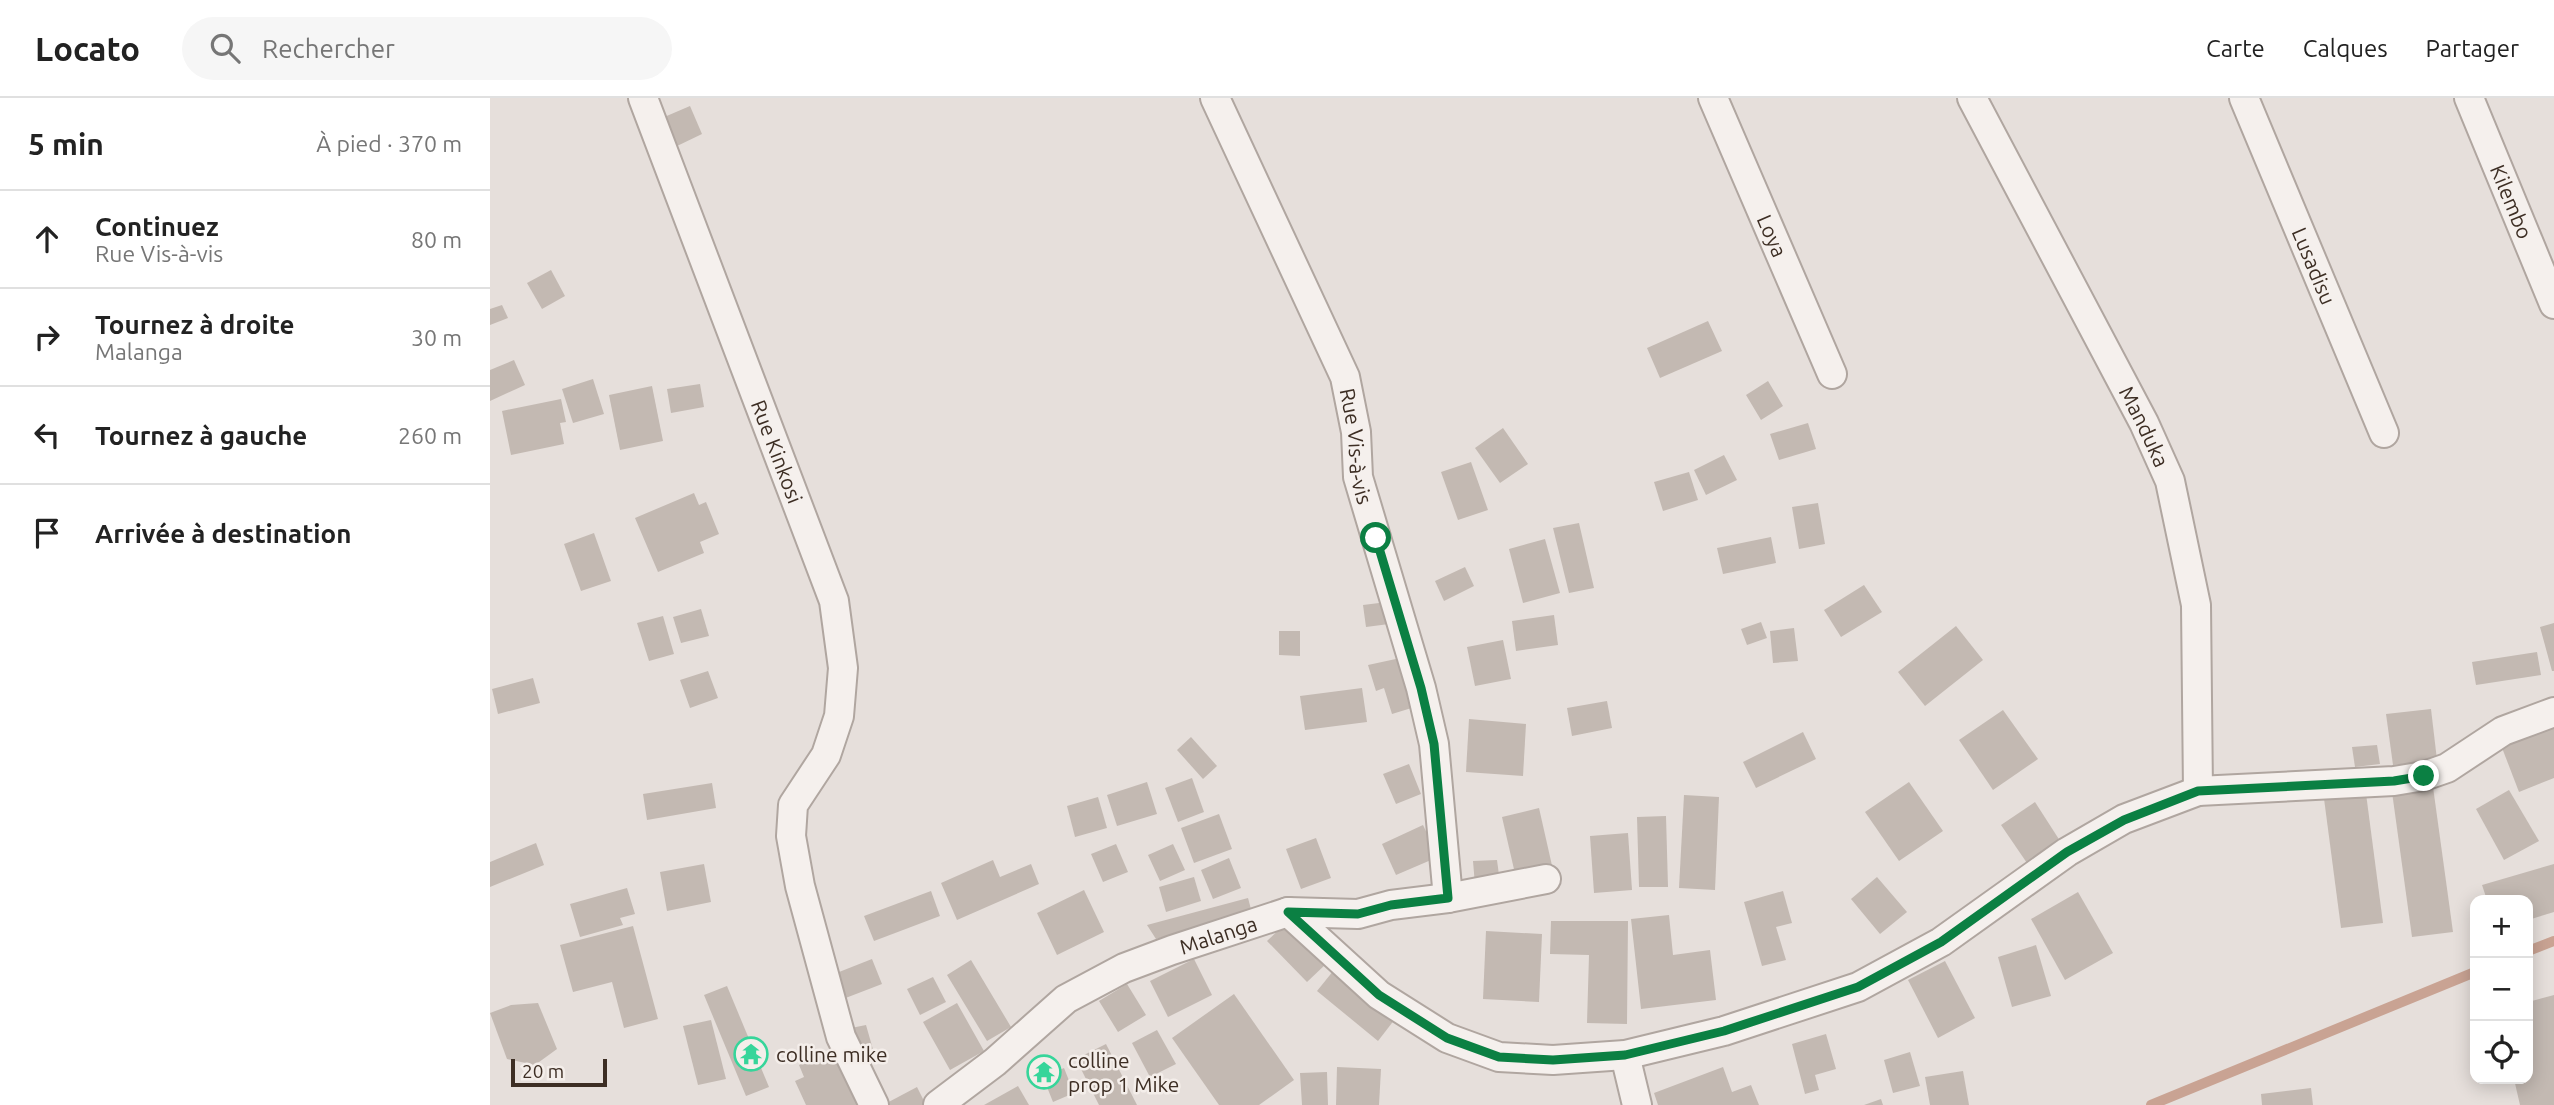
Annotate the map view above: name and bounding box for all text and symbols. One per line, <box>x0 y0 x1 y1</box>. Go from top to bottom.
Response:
search box <box>182 17 672 80</box>
icon: search <box>206 29 244 67</box>
text: Locato <box>35 30 140 67</box>
text: Rechercher <box>262 34 395 63</box>
text: Carte <box>2206 35 2265 62</box>
text: Calques <box>2303 35 2388 62</box>
text: Partager <box>2426 35 2519 62</box>
text: 5 min <box>28 127 104 161</box>
text: À pied · 370 m <box>316 131 462 156</box>
street label: Kilembo <box>2486 161 2538 242</box>
street label: Loya <box>1753 211 1792 261</box>
text: Continuez <box>95 212 219 241</box>
icon: ahead <box>28 220 66 258</box>
street label: Lusadisu <box>2287 224 2341 308</box>
text: 80 m <box>411 227 462 252</box>
text: Rue Vis-à-vis <box>95 241 223 266</box>
text: Tournez à droite <box>95 310 294 339</box>
icon: right <box>28 318 66 356</box>
text: 30 m <box>411 325 462 350</box>
text: Malanga <box>95 339 183 364</box>
street label: Manduka <box>2115 382 2174 470</box>
street label: Rue Vis-à-vis <box>1336 386 1377 507</box>
street label: Rue Kinkosi <box>747 396 808 506</box>
icon: left <box>28 416 66 454</box>
text: Tournez à gauche <box>95 421 307 450</box>
text: 260 m <box>398 423 462 448</box>
icon: arrive <box>28 514 66 552</box>
text: Arrivée à destination <box>95 519 351 548</box>
route start <box>1360 522 1391 553</box>
route end <box>2408 760 2439 791</box>
map controls <box>2470 895 2533 1084</box>
button: + <box>2470 895 2533 958</box>
street label: Malanga <box>1176 911 1260 959</box>
button: − <box>2470 958 2533 1021</box>
button: locate <box>2470 1021 2533 1084</box>
temple icon: colline mike <box>732 1035 770 1073</box>
place label: colline mike <box>776 1042 888 1066</box>
place label: colline prop 1 Mike <box>1068 1048 1179 1096</box>
temple icon: colline prop 1 Mike <box>1025 1053 1063 1091</box>
scale bar <box>511 1056 607 1088</box>
text: 20 m <box>522 1060 564 1082</box>

